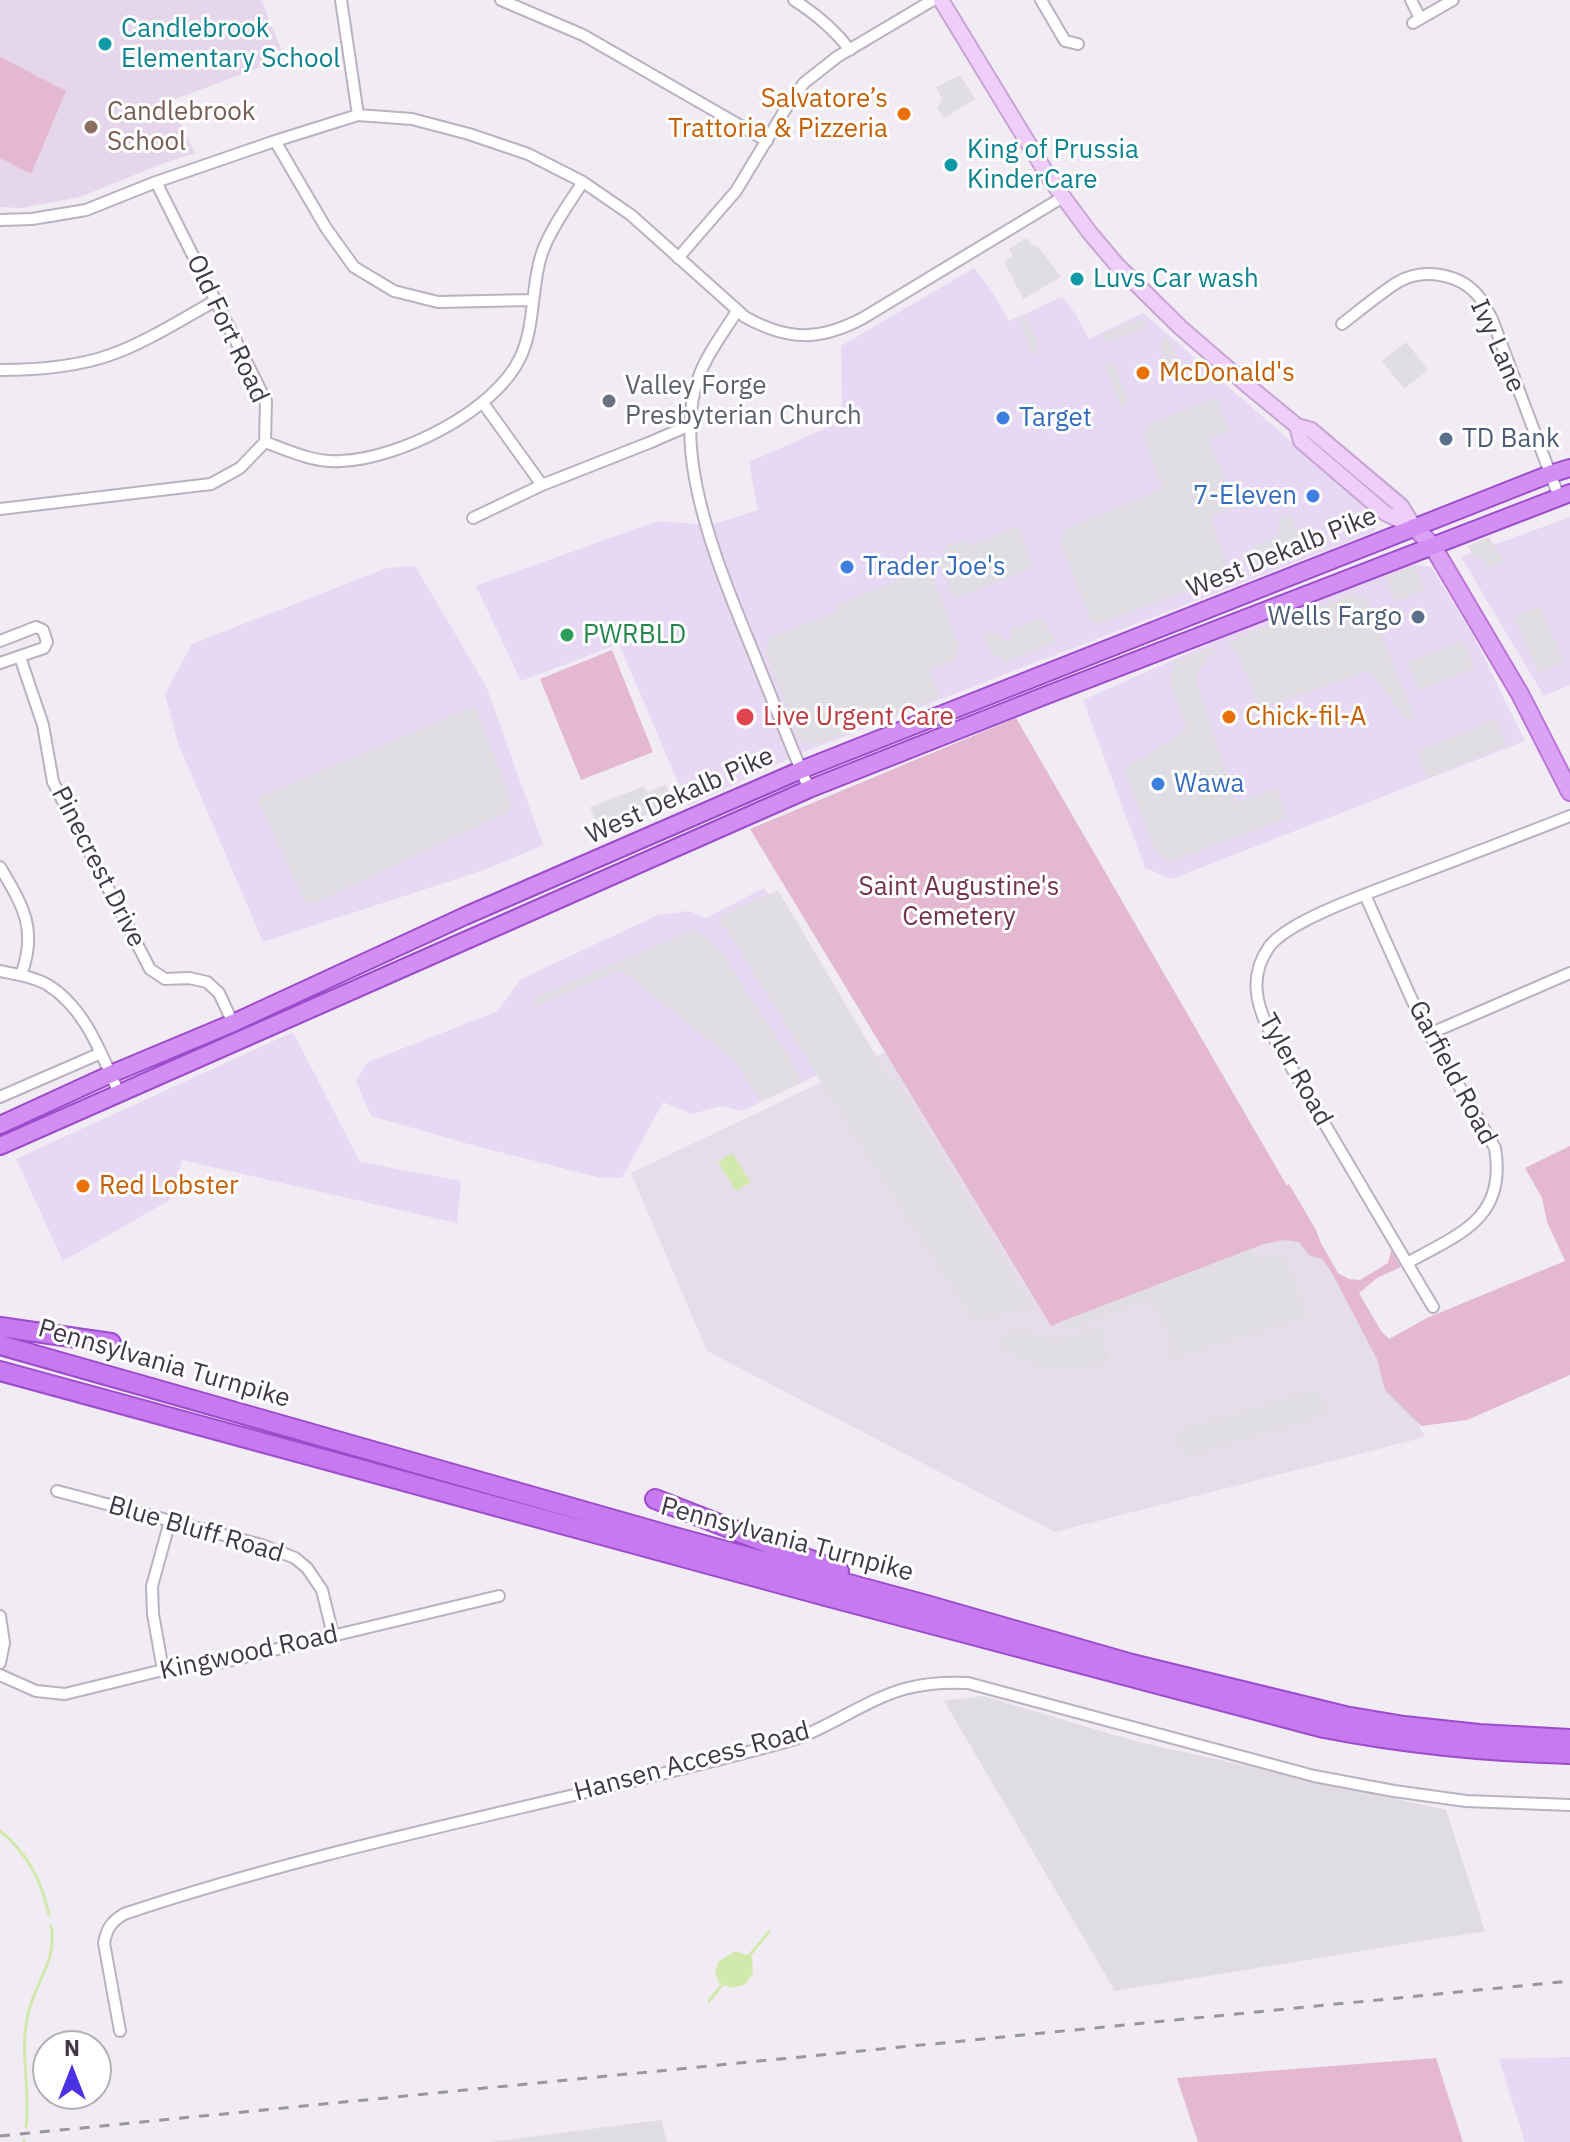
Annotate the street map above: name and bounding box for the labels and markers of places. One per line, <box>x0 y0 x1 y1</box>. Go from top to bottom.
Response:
place label: Candlebrook Elementary School <box>121 13 340 74</box>
marker: Candlebrook Elementary School <box>96 35 114 53</box>
place label: Salvatore’s Trattoria & Pizzeria <box>668 83 888 144</box>
place label: Candlebrook School <box>107 96 256 158</box>
marker: Salvatore’s Trattoria & Pizzeria <box>895 105 913 123</box>
marker: Candlebrook School <box>82 118 100 136</box>
place label: King of Prussia KinderCare <box>967 134 1139 196</box>
marker: King of Prussia KinderCare <box>942 156 960 174</box>
place label: Luvs Car wash <box>1093 263 1259 295</box>
marker: Luvs Car wash <box>1068 270 1086 288</box>
place label: McDonald's <box>1159 357 1295 389</box>
marker: McDonald's <box>1134 364 1152 382</box>
place label: Valley Forge Presbyterian Church <box>625 370 862 432</box>
marker: Valley Forge Presbyterian Church <box>600 392 618 410</box>
place label: Target <box>1019 402 1092 434</box>
marker: Target <box>994 409 1012 427</box>
place label: TD Bank <box>1462 423 1560 455</box>
marker: TD Bank <box>1437 430 1455 448</box>
place label: 7-Eleven <box>1193 480 1297 512</box>
marker: 7-Eleven <box>1304 487 1322 505</box>
place label: Trader Joe's <box>863 551 1006 583</box>
marker: Trader Joe's <box>838 558 856 576</box>
place label: Wells Fargo <box>1268 601 1402 633</box>
marker: Wells Fargo <box>1409 608 1427 626</box>
place label: PWRBLD <box>583 619 686 651</box>
marker: PWRBLD <box>558 626 576 644</box>
place label: Live Urgent Care <box>763 701 954 733</box>
place label: Chick-fil-A <box>1245 701 1366 733</box>
marker: Live Urgent Care <box>734 706 756 728</box>
marker: Chick-fil-A <box>1220 708 1238 726</box>
place label: Wawa <box>1174 768 1244 800</box>
marker: Wawa <box>1149 775 1167 793</box>
place label: Red Lobster <box>99 1170 238 1202</box>
marker: Red Lobster <box>74 1177 92 1195</box>

